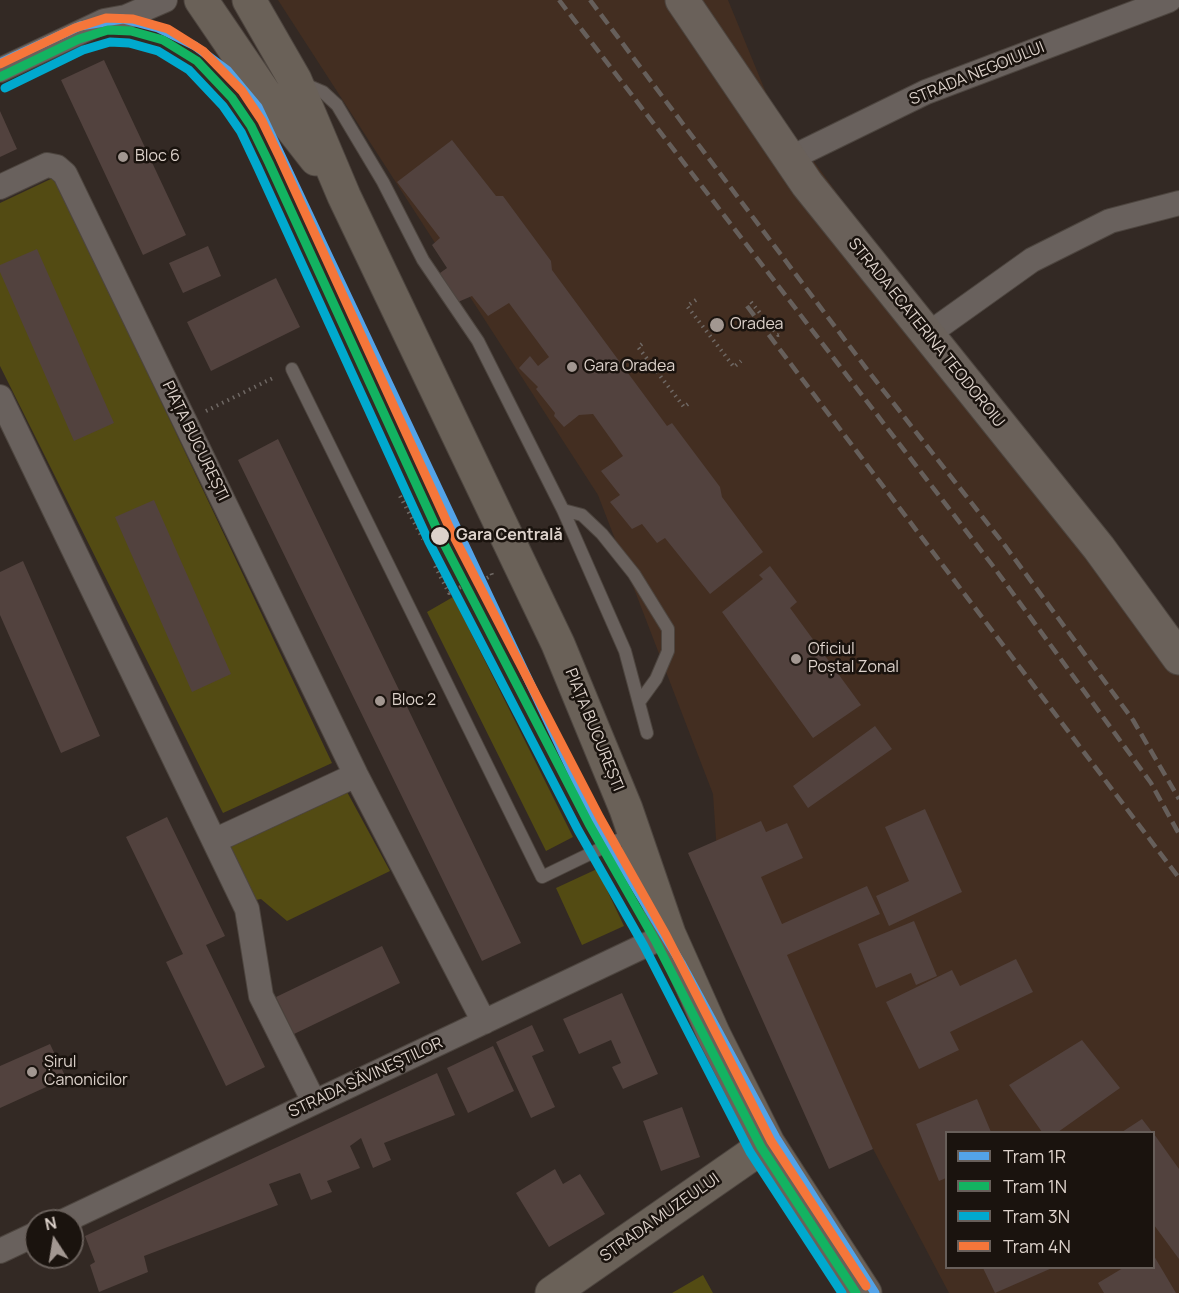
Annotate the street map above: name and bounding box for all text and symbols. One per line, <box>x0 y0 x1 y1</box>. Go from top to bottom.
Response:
street label: STRADA NEGOIULUI <box>907 38 1047 110</box>
place label: Bloc 6 <box>135 147 180 167</box>
marker: Bloc 6 <box>116 150 130 164</box>
street label: STRADA ECATERINA TEODOROIU <box>844 235 1008 431</box>
place label: Oradea <box>730 315 783 335</box>
marker: Oradea <box>708 316 726 334</box>
place label: Gara Oradea <box>584 357 675 377</box>
marker: Gara Oradea <box>565 360 579 374</box>
street label: PIAȚA BUCUREȘTI <box>158 378 232 504</box>
marker: Gara Centrală <box>429 525 451 547</box>
place label: Gara Centrală <box>456 526 563 546</box>
place label: Oficiul Poștal Zonal <box>808 640 899 678</box>
marker: Oficiul Poștal Zonal <box>789 652 803 666</box>
street label: PIAȚA BUCUREȘTI <box>561 666 627 794</box>
place label: Bloc 2 <box>392 691 436 711</box>
marker: Bloc 2 <box>373 694 387 708</box>
street label: STRADA SĂVINEȘTILOR <box>286 1034 446 1122</box>
place label: Șirul Canonicilor <box>44 1053 128 1091</box>
marker: Șirul Canonicilor <box>25 1065 39 1079</box>
legend <box>945 1131 1155 1269</box>
text: Tram 1R <box>1003 1144 1066 1168</box>
street label: STRADA MUZEULUI <box>597 1170 723 1266</box>
text: Tram 1N <box>1003 1174 1067 1198</box>
text: Tram 3N <box>1003 1204 1070 1228</box>
north arrow <box>24 1209 84 1269</box>
text: N <box>43 1211 59 1235</box>
text: Tram 4N <box>1003 1234 1071 1258</box>

